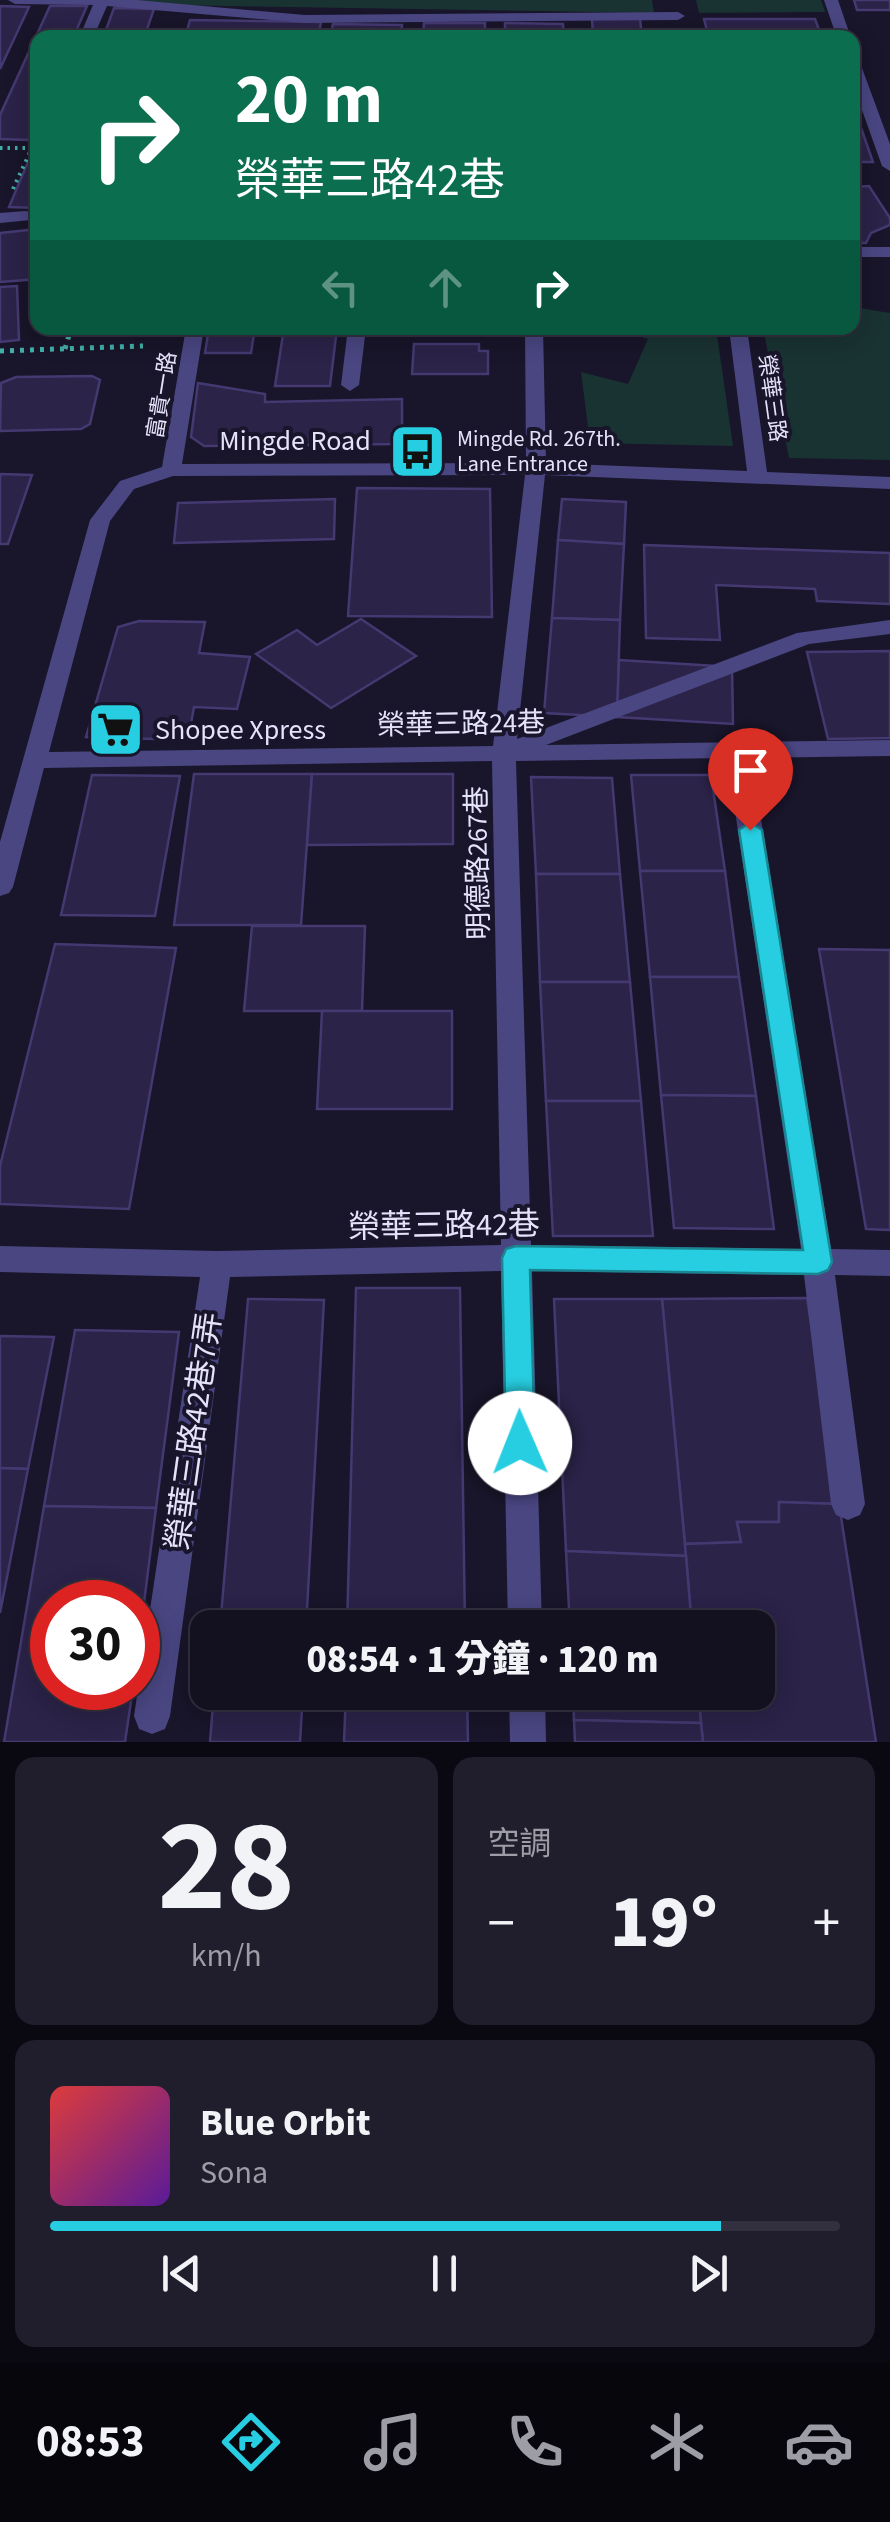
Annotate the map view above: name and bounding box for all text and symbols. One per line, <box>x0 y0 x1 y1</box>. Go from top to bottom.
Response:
text: 20 m <box>235 50 383 150</box>
icon: right <box>70 70 200 200</box>
text: 榮華三路42巷 <box>235 149 505 213</box>
icon: left <box>313 260 368 315</box>
icon: ahead <box>418 260 473 315</box>
icon: right <box>523 260 578 315</box>
street label: 富貴一路 <box>139 349 185 441</box>
street label: 榮華三路 <box>750 352 794 444</box>
street label: Mingde Road <box>219 421 371 461</box>
bus stop icon: Mingde Rd. 267th. Lane Entrance <box>388 421 448 481</box>
place label: Mingde Rd. 267th. Lane Entrance <box>457 423 621 480</box>
supermarket icon: Shopee Xpress <box>86 699 146 759</box>
street label: 榮華三路24巷 <box>377 703 545 745</box>
place label: Shopee Xpress <box>155 710 326 750</box>
pin <box>708 728 793 831</box>
icon: arrive <box>723 743 778 798</box>
street label: 明德路267巷 <box>457 786 499 940</box>
street label: 榮華三路42巷 <box>348 1201 540 1251</box>
street label: 榮華三路42巷7弄 <box>155 1309 233 1553</box>
position arrow <box>468 1391 572 1495</box>
speed limit sign: 30 <box>30 1580 160 1710</box>
text: 08:54 · 1 分鐘 · 120 m <box>306 1633 659 1687</box>
text: 28 <box>158 1775 295 1960</box>
text: 空調 <box>488 1821 552 1867</box>
text: 19° <box>610 1869 718 1976</box>
text: − <box>488 1885 515 1963</box>
text: + <box>813 1885 840 1963</box>
text: km/h <box>191 1933 262 1979</box>
text: Blue Orbit <box>200 2096 371 2150</box>
text: Sona <box>200 2150 268 2196</box>
icon: previous <box>154 2246 209 2301</box>
icon: pause <box>417 2246 472 2301</box>
icon: next <box>681 2246 736 2301</box>
icon: directions <box>216 2407 286 2477</box>
icon: music <box>358 2407 428 2477</box>
icon: phone <box>500 2407 570 2477</box>
icon: climate <box>642 2407 712 2477</box>
icon: car <box>784 2407 854 2477</box>
text: 08:53 <box>36 2410 145 2474</box>

